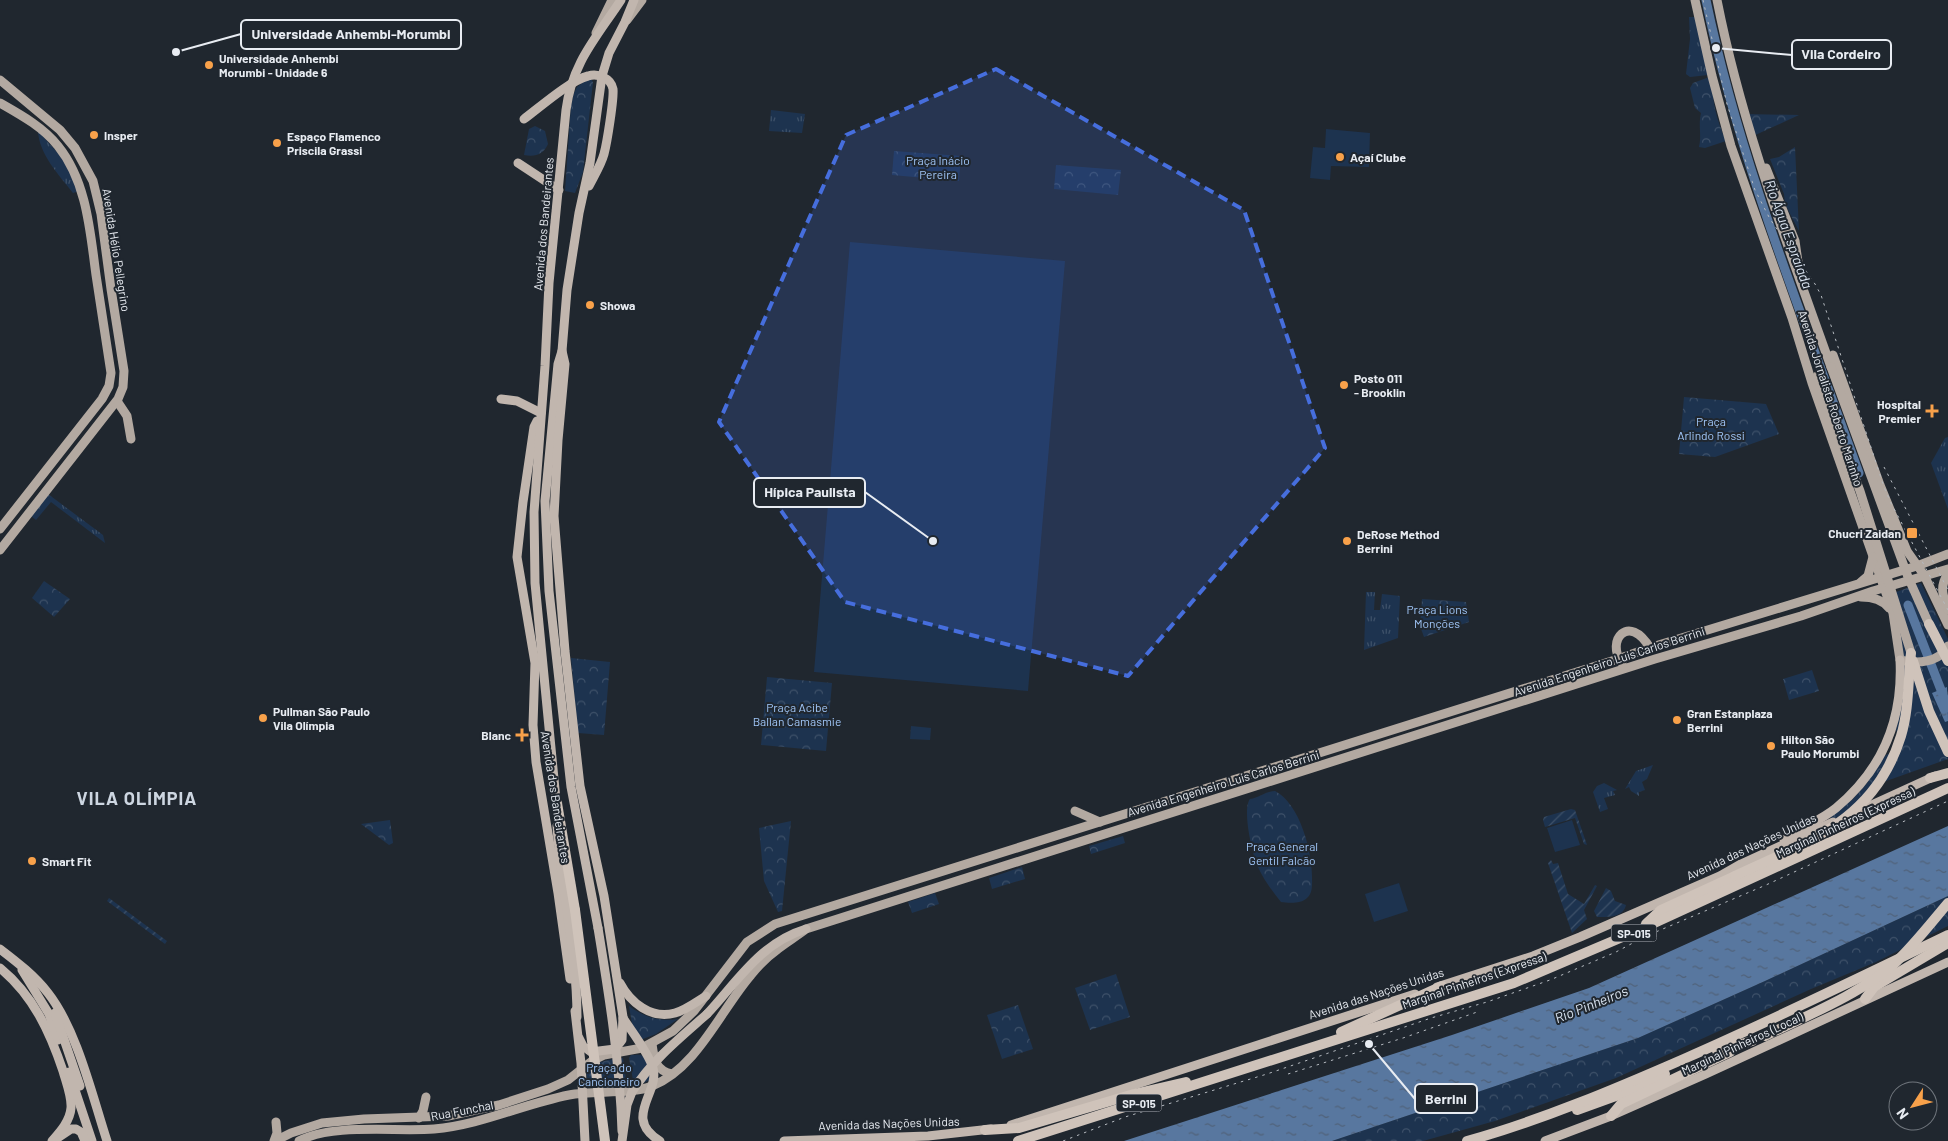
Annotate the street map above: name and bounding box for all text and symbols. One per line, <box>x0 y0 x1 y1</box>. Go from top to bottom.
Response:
callout: Universidade Anhembi-Morumbi <box>241 20 461 49</box>
text: Universidade Anhembi-Morumbi <box>251 25 451 42</box>
callout: Vila Cordeiro <box>1792 40 1891 69</box>
text: Vila Cordeiro <box>1801 45 1881 62</box>
place label: Universidade Anhembi Morumbi - Unidade 6 <box>219 51 339 79</box>
marker: Universidade Anhembi Morumbi - Unidade 6 <box>203 59 215 71</box>
place label: Insper <box>104 128 138 142</box>
marker: Insper <box>88 129 100 141</box>
place label: Espaço Flamenco Priscila Grassi <box>287 129 381 157</box>
marker: Espaço Flamenco Priscila Grassi <box>271 137 283 149</box>
place label: Açaí Clube <box>1350 150 1406 164</box>
marker: Açaí Clube <box>1334 151 1346 163</box>
park label: Praça Inácio Pereira <box>906 153 970 181</box>
street label: Avenida dos Bandeirantes <box>530 156 556 291</box>
water label: Rio Água Espraiada <box>1761 177 1817 291</box>
street label: Avenida Hélio Pellegrino <box>100 187 134 313</box>
place label: Showa <box>600 298 635 312</box>
marker: Showa <box>584 299 596 311</box>
street label: Avenida Jornalista Roberto Marinho <box>1796 308 1866 488</box>
place label: Posto 011 - Brooklin <box>1354 371 1406 399</box>
marker: Posto 011 - Brooklin <box>1338 379 1350 391</box>
place label: Hospital Premier <box>1877 397 1921 425</box>
marker: Hospital Premier <box>1925 404 1939 418</box>
park label: Praça Arlindo Rossi <box>1677 414 1745 442</box>
callout: Hípica Paulista <box>754 478 865 507</box>
text: Hípica Paulista <box>764 483 856 500</box>
place label: Chucri Zaidan <box>1828 526 1901 540</box>
marker: Chucri Zaidan <box>1905 526 1919 540</box>
place label: DeRose Method Berrini <box>1357 527 1440 555</box>
marker: DeRose Method Berrini <box>1341 535 1353 547</box>
park label: Praça Lions Monções <box>1406 602 1468 630</box>
street label: Avenida Engenheiro Luís Carlos Berrini <box>1512 623 1706 699</box>
park label: Praça Acibe Ballan Camasmie <box>753 700 841 728</box>
place label: Pullman São Paulo Vila Olímpia <box>273 704 370 732</box>
place label: Gran Estanplaza Berrini <box>1687 706 1773 734</box>
marker: Pullman São Paulo Vila Olímpia <box>257 712 269 724</box>
marker: Gran Estanplaza Berrini <box>1671 714 1683 726</box>
place label: Blanc <box>481 728 512 742</box>
marker: Blanc <box>515 728 529 742</box>
street label: Avenida dos Bandeirantes <box>539 730 573 864</box>
place label: Hilton São Paulo Morumbi <box>1781 732 1859 760</box>
marker: Hilton São Paulo Morumbi <box>1765 740 1777 752</box>
street label: Avenida Engenheiro Luís Carlos Berrini <box>1125 747 1321 819</box>
street label: Marginal Pinheiros (Expressa) <box>1773 783 1917 860</box>
district label: VILA OLÍMPIA <box>77 787 197 809</box>
street label: Avenida das Nações Unidas <box>1684 810 1818 882</box>
park label: Praça General Gentil Falcão <box>1246 839 1318 867</box>
place label: Smart Fit <box>42 854 92 868</box>
marker: Smart Fit <box>26 855 38 867</box>
road number: SP-015 <box>1612 924 1656 941</box>
street label: Marginal Pinheiros (Expressa) <box>1400 948 1549 1011</box>
street label: Avenida das Nações Unidas <box>1307 964 1446 1022</box>
water label: Rio Pinheiros <box>1552 981 1631 1026</box>
street label: Marginal Pinheiros (Local) <box>1679 1008 1806 1077</box>
park label: Praça do Cancioneiro <box>578 1060 640 1088</box>
north arrow <box>1888 1081 1938 1131</box>
callout: Berrini <box>1415 1084 1477 1113</box>
text: Berrini <box>1425 1090 1467 1107</box>
road number: SP-015 <box>1116 1094 1162 1112</box>
street label: Rua Funchal <box>430 1097 494 1123</box>
text: N <box>1892 1105 1912 1123</box>
street label: Avenida das Nações Unidas <box>818 1114 960 1132</box>

